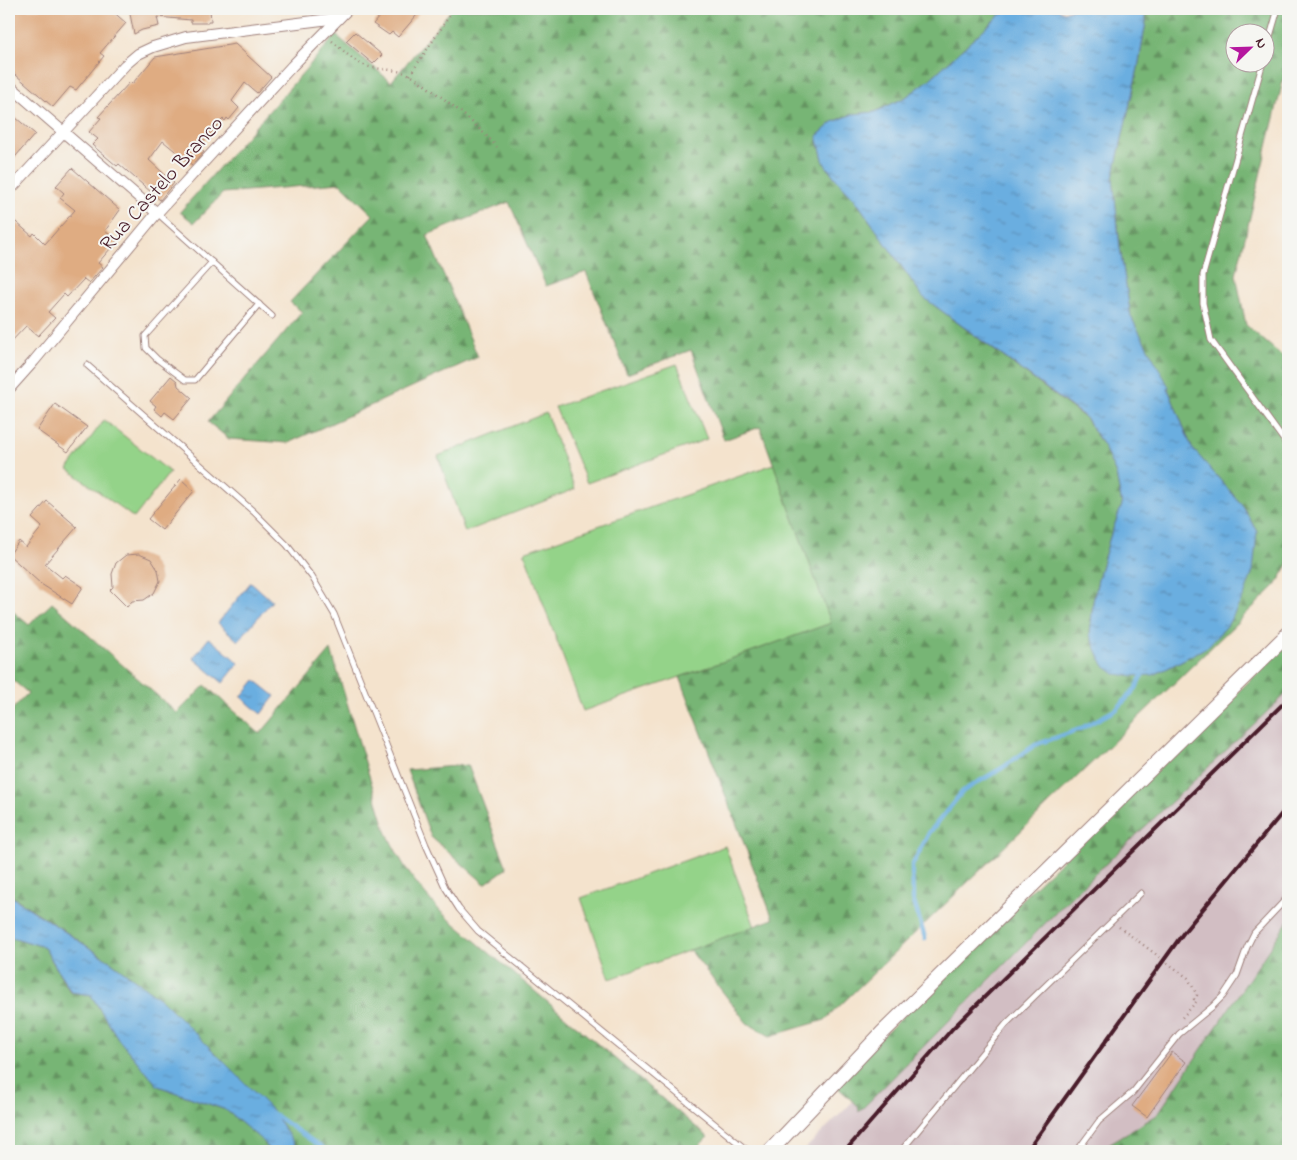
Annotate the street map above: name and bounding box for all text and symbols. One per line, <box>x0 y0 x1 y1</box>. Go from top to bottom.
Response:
north arrow <box>1224 22 1274 72</box>
text: N <box>1249 35 1272 52</box>
street label: Rua Castelo Branco <box>94 110 231 258</box>

